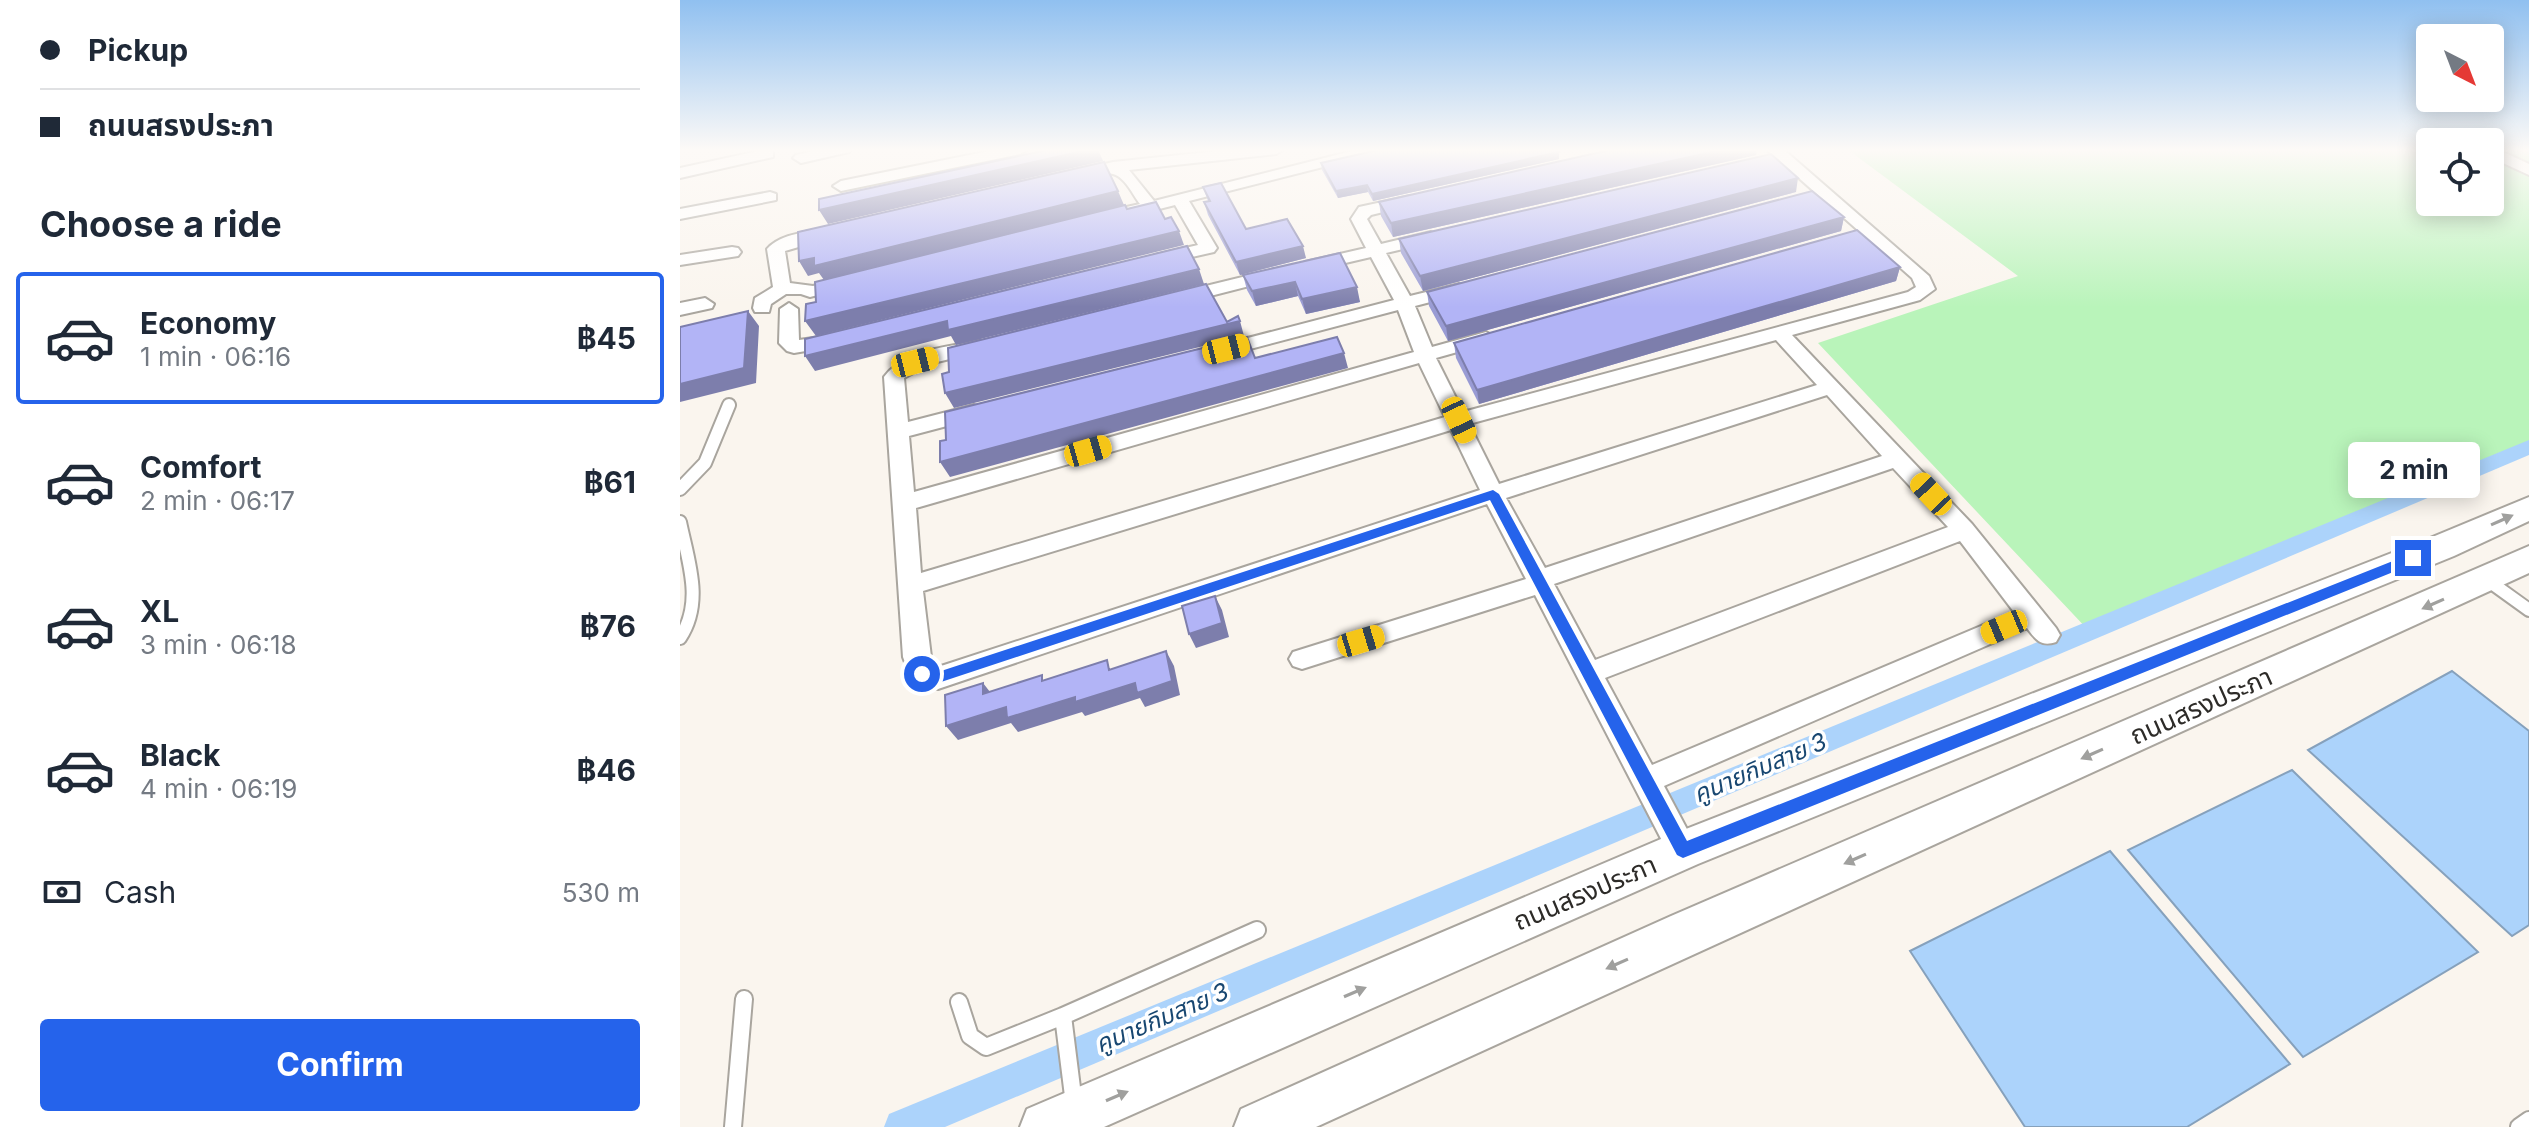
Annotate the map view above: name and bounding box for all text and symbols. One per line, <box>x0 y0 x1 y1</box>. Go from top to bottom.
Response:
north arrow <box>2416 24 2504 112</box>
map controls <box>2416 24 2504 216</box>
text: Pickup <box>88 32 188 68</box>
text: ถนนสรงประภา <box>88 107 274 143</box>
button: locate <box>2416 128 2504 216</box>
text: Choose a ride <box>40 202 282 246</box>
icon: car <box>44 302 116 374</box>
text: Economy <box>140 305 276 341</box>
text: ฿45 <box>577 320 636 356</box>
car <box>1200 332 1252 366</box>
text: 1 min · 06:16 <box>140 341 291 372</box>
car <box>889 345 941 379</box>
car <box>1438 393 1480 447</box>
car <box>1062 433 1114 469</box>
callout: 2 min <box>2347 442 2479 498</box>
icon: car <box>44 446 116 518</box>
text: Comfort <box>140 449 261 485</box>
text: 2 min <box>2379 454 2449 485</box>
text: ฿61 <box>584 464 636 500</box>
car <box>1906 468 1956 520</box>
text: 2 min · 06:17 <box>140 485 295 516</box>
one-way arrow <box>2490 513 2514 527</box>
route end <box>2395 540 2431 576</box>
icon: car <box>44 590 116 662</box>
text: XL <box>140 593 179 629</box>
one-way arrow <box>2421 597 2445 610</box>
car <box>1977 607 2031 647</box>
text: ฿76 <box>580 608 636 644</box>
car <box>1335 623 1387 659</box>
text: 3 min · 06:18 <box>140 629 297 660</box>
route start <box>904 656 940 692</box>
street label: ถนนสรงประภา <box>2125 660 2277 751</box>
water label: คูนายกิมสาย 3 <box>1689 726 1831 810</box>
icon: car <box>44 734 116 806</box>
text: Black <box>140 737 220 773</box>
one-way arrow <box>2081 747 2104 760</box>
text: ฿46 <box>576 752 636 788</box>
text: 4 min · 06:19 <box>140 773 297 804</box>
street label: ถนนสรงประภา <box>1509 848 1661 937</box>
one-way arrow <box>1843 852 1866 865</box>
icon: cash <box>40 870 84 914</box>
text: Cash <box>104 874 176 910</box>
text: 530 m <box>562 877 640 908</box>
one-way arrow <box>1605 957 1629 971</box>
water label: คูนายกิมสาย 3 <box>1091 976 1233 1060</box>
one-way arrow <box>1344 986 1367 999</box>
button: Confirm <box>40 1019 640 1111</box>
one-way arrow <box>1105 1089 1129 1102</box>

